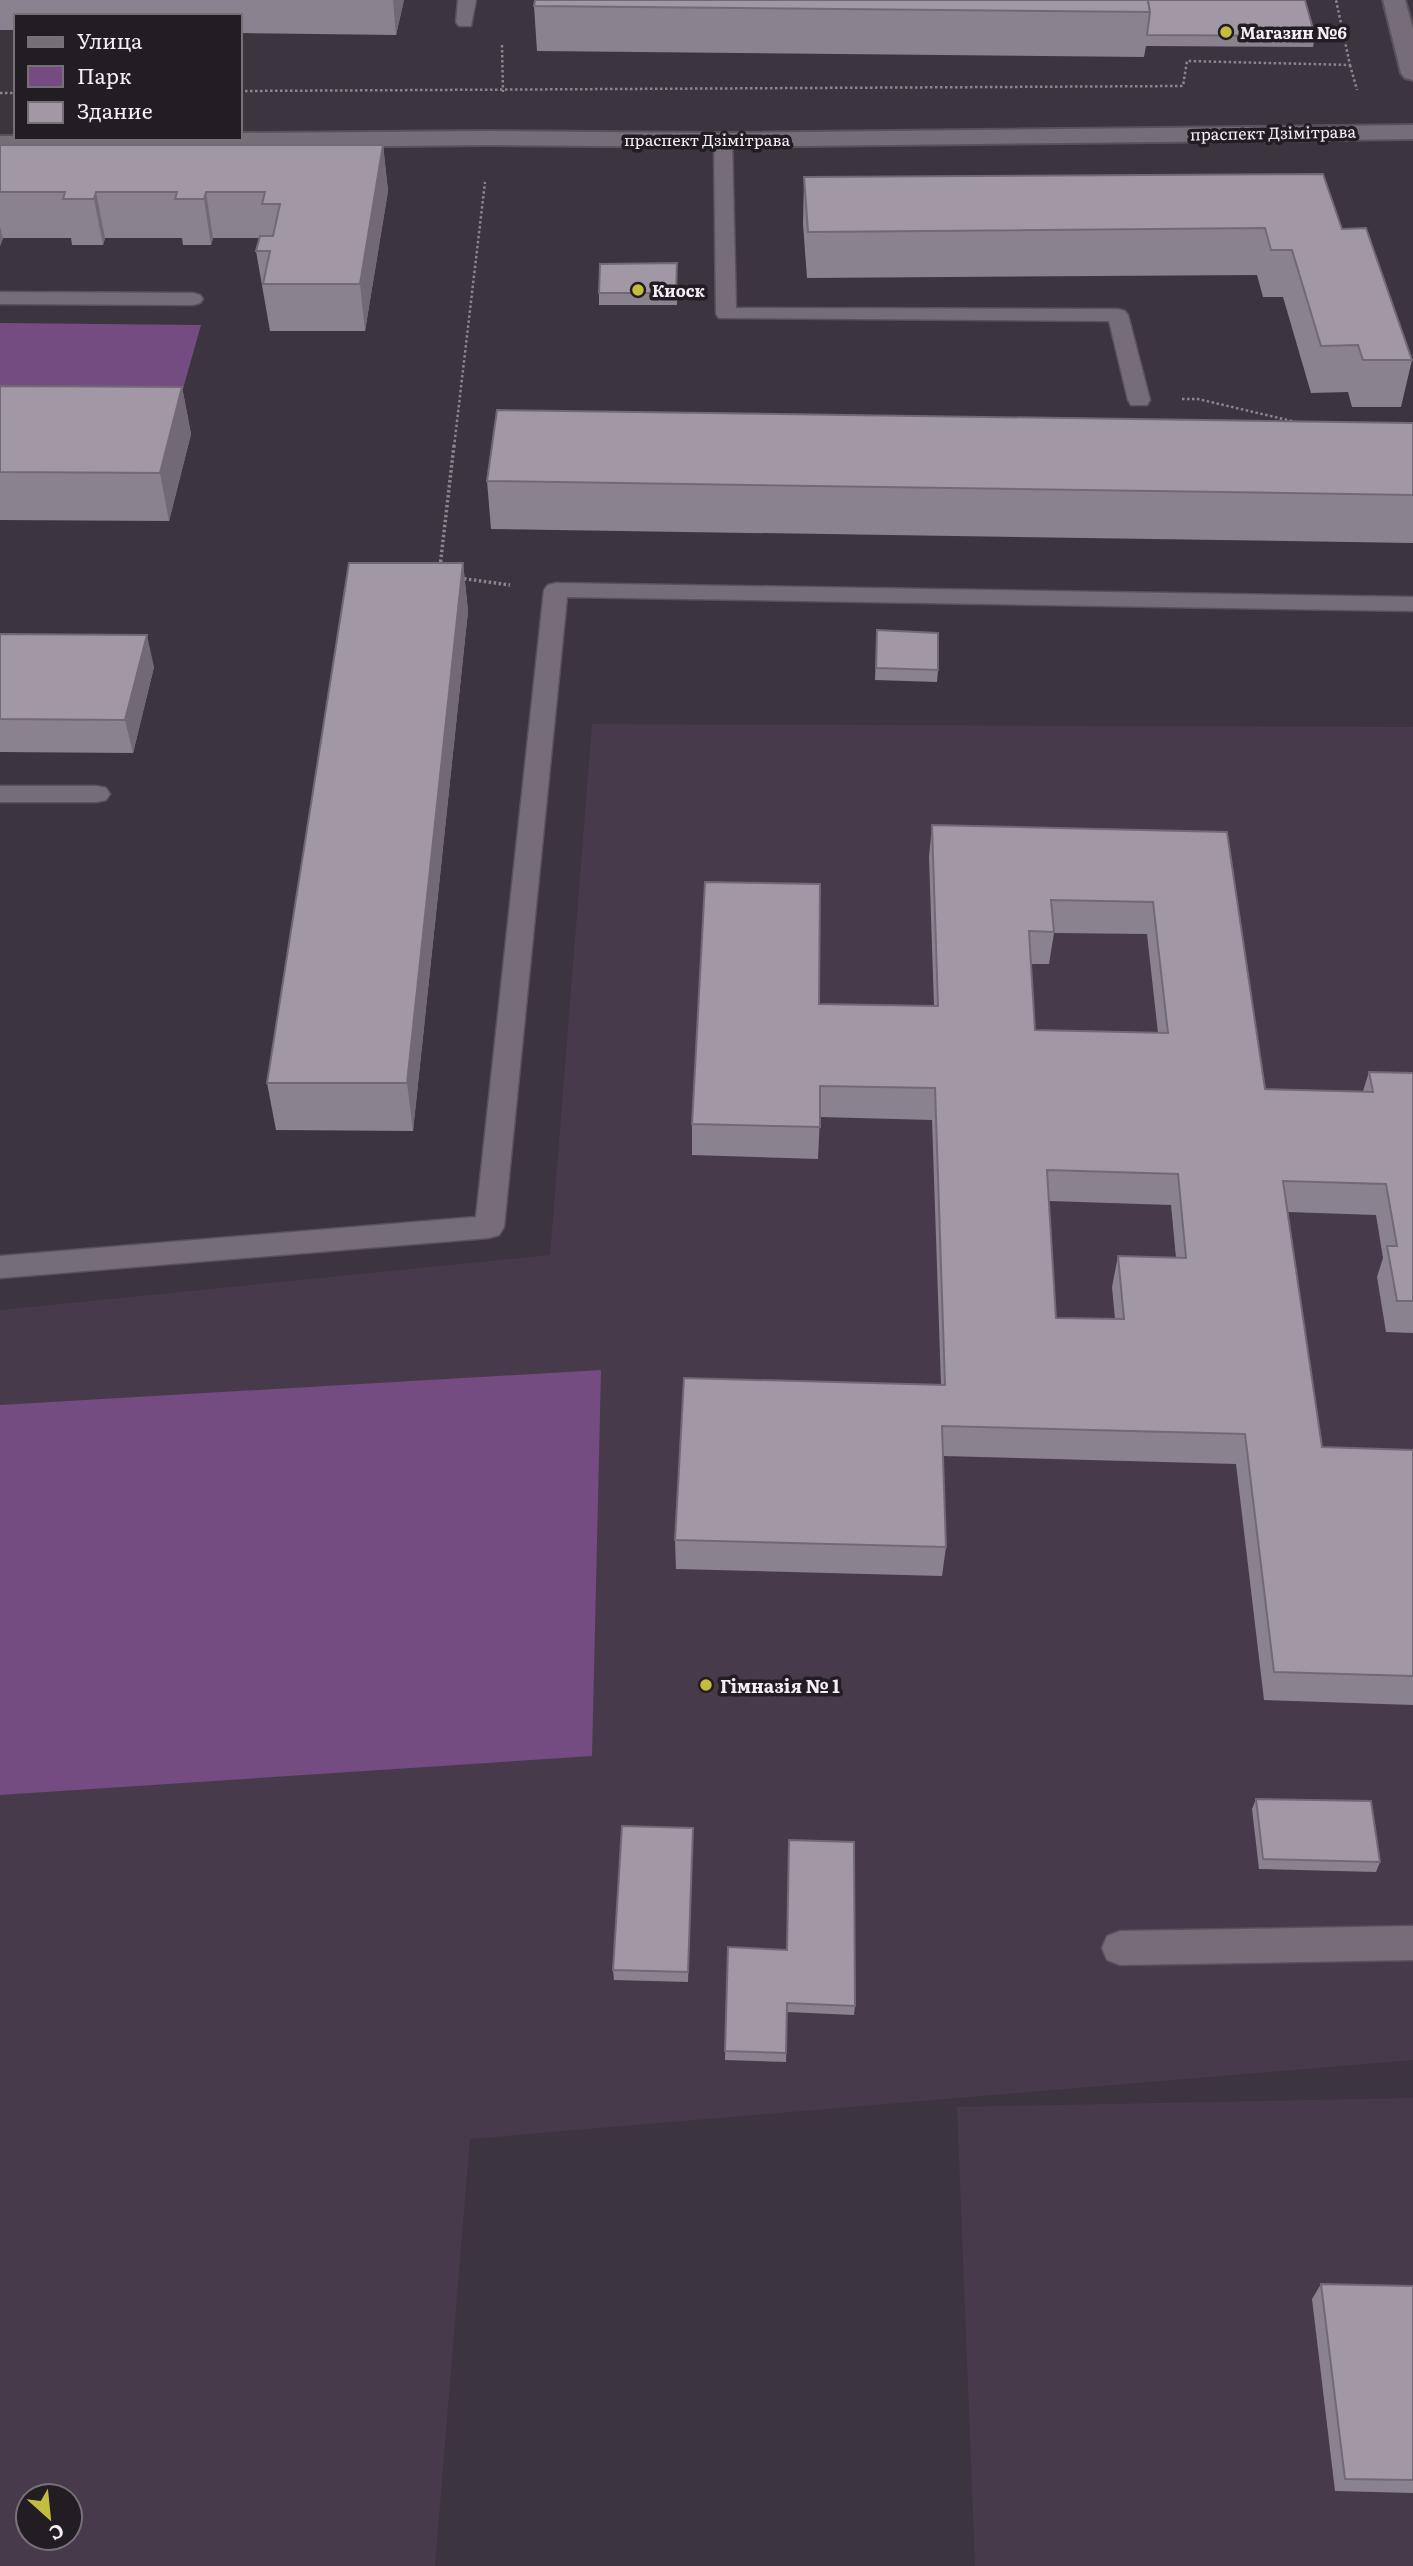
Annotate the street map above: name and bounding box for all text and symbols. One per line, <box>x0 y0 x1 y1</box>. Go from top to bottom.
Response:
legend <box>14 14 242 140</box>
place label: Магазин №6 <box>1240 20 1347 44</box>
text: Улица <box>77 24 143 55</box>
marker: Магазин №6 <box>1218 24 1234 40</box>
text: Парк <box>77 59 132 90</box>
text: Здание <box>77 94 153 125</box>
street label: праспект Дзімітрава <box>1190 119 1357 145</box>
street label: праспект Дзімітрава <box>624 127 790 151</box>
place label: Киоск <box>652 278 705 302</box>
marker: Киоск <box>630 282 646 298</box>
place label: Гімназія № 1 <box>720 1672 840 1699</box>
marker: Гімназія № 1 <box>698 1677 714 1693</box>
north arrow <box>14 2482 84 2552</box>
text: С <box>45 2517 70 2549</box>

